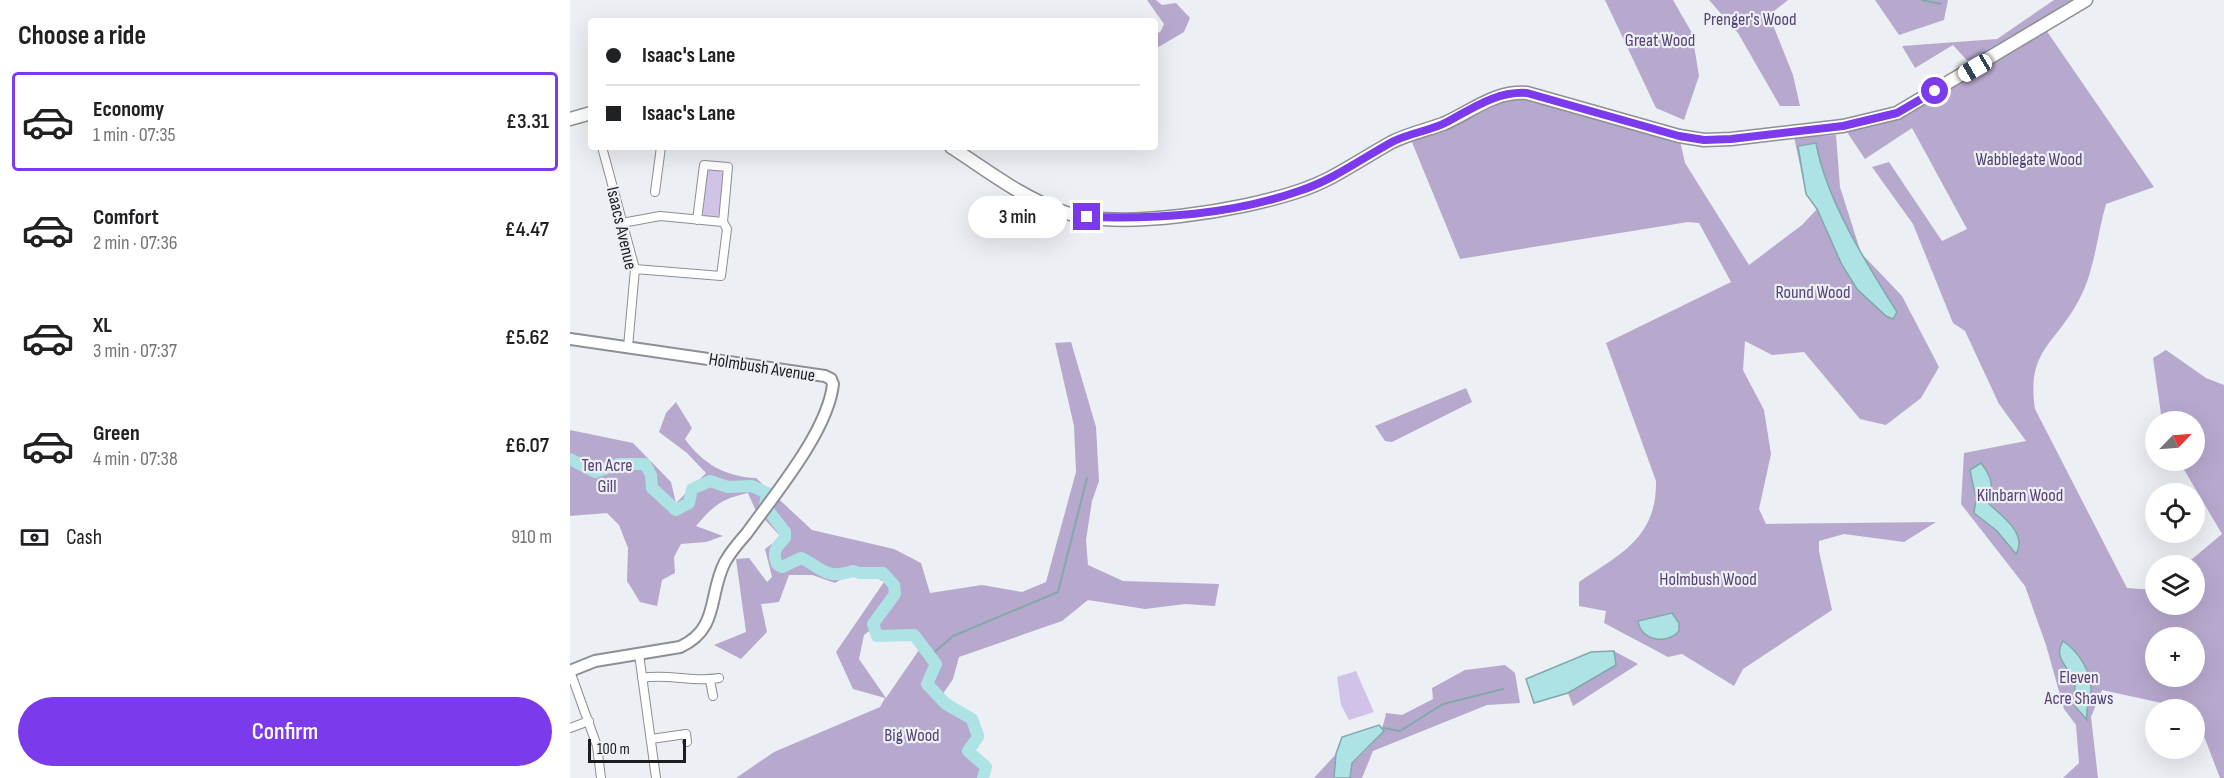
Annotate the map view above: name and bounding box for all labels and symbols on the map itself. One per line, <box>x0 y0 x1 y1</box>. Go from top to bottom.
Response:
park label: Prenger's Wood <box>1703 9 1797 30</box>
park label: Great Wood <box>1625 30 1695 51</box>
car <box>1955 51 1995 85</box>
route start <box>1921 77 1948 104</box>
park label: Wabblegate Wood <box>1976 149 2082 170</box>
street label: Isaacs Avenue <box>602 185 641 272</box>
callout: 3 min <box>967 196 1066 238</box>
route end <box>1073 203 1100 230</box>
park label: Round Wood <box>1775 282 1851 303</box>
street label: Holmbush Avenue <box>707 349 817 386</box>
north arrow <box>2145 411 2205 471</box>
park label: Ten Acre Gill <box>581 455 633 497</box>
park label: Kilnbarn Wood <box>1977 485 2063 506</box>
park label: Holmbush Wood <box>1659 569 1757 590</box>
park label: Eleven Acre Shaws <box>2044 667 2113 709</box>
park label: Big Wood <box>884 725 940 746</box>
scale bar <box>588 736 686 764</box>

